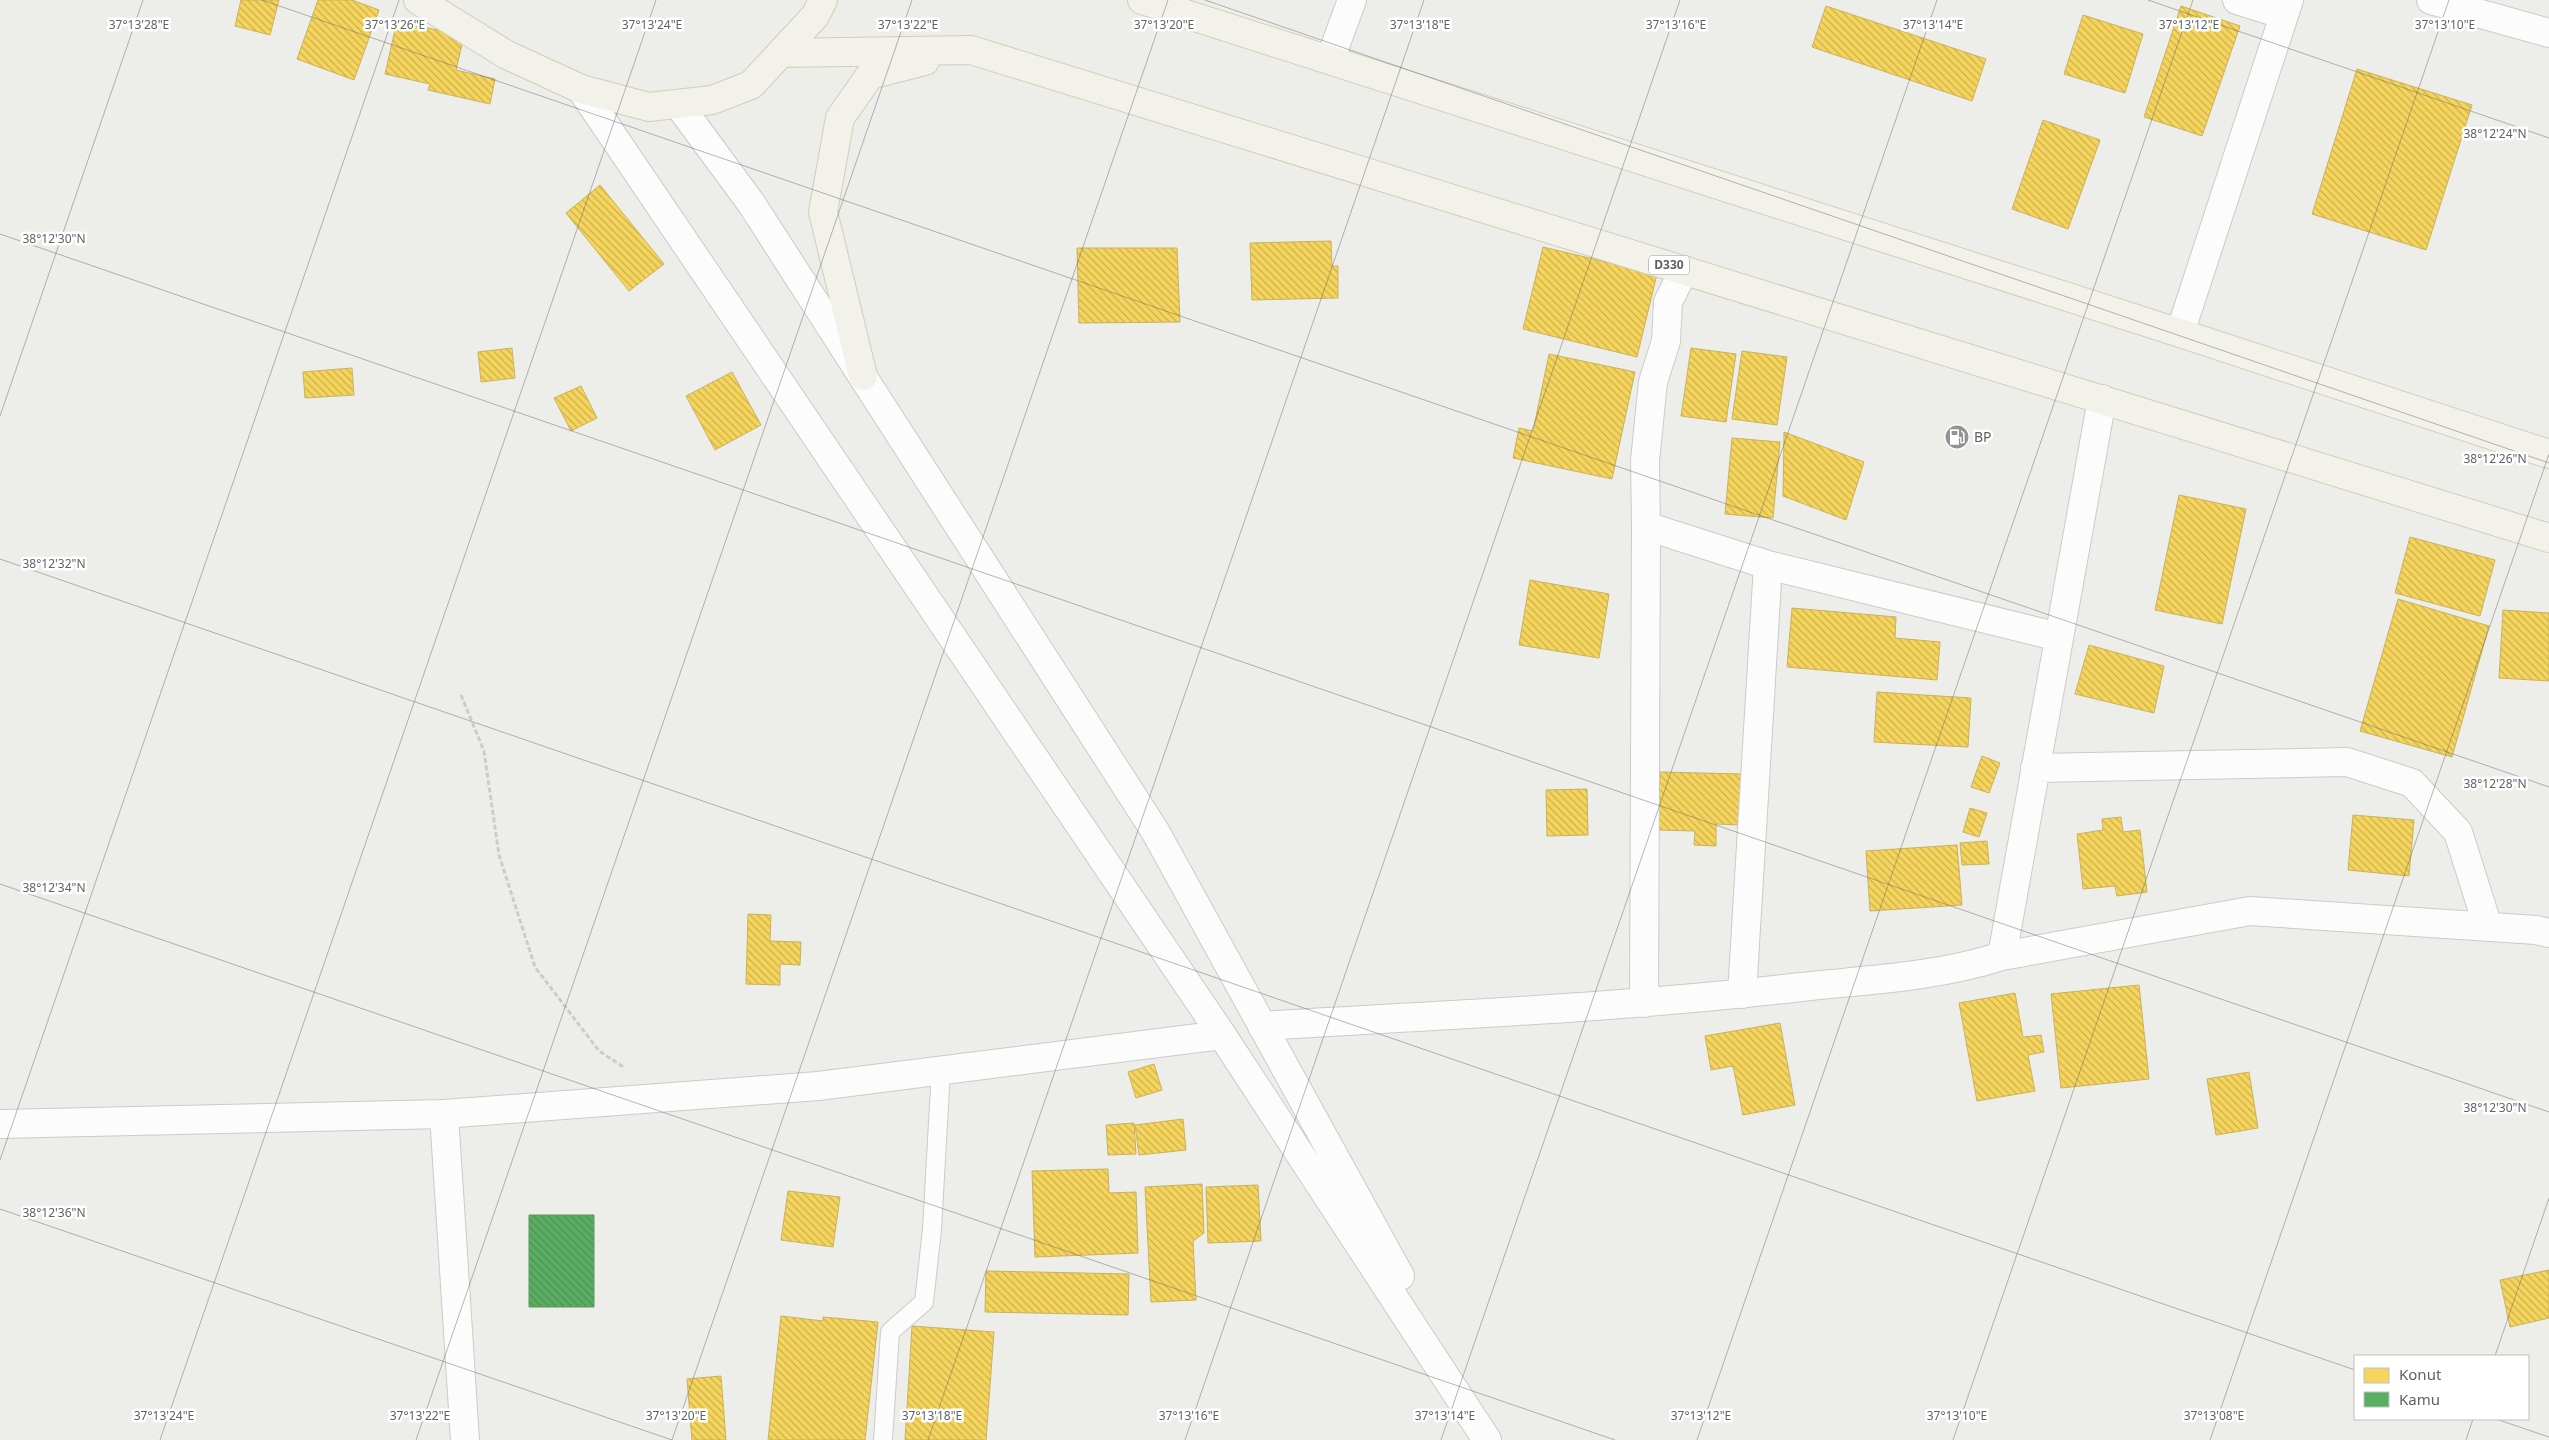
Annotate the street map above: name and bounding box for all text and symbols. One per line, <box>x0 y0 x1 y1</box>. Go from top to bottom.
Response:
text: 37°13'28"E <box>109 16 169 33</box>
text: 37°13'26"E <box>365 16 425 33</box>
text: 37°13'24"E <box>622 16 682 33</box>
text: 37°13'22"E <box>878 16 938 33</box>
text: 37°13'20"E <box>1134 16 1194 33</box>
text: 37°13'18"E <box>1390 16 1450 33</box>
text: 37°13'16"E <box>1646 16 1706 33</box>
text: 37°13'14"E <box>1903 16 1963 33</box>
text: 37°13'12"E <box>2159 16 2219 33</box>
text: 37°13'10"E <box>2415 16 2475 33</box>
text: 38°12'24"N <box>2463 125 2527 142</box>
text: 38°12'30"N <box>22 230 86 247</box>
road number: D330 <box>1649 256 1689 274</box>
fuel station icon: BP <box>1944 424 1970 450</box>
place label: BP <box>1974 427 1992 446</box>
text: 38°12'26"N <box>2463 450 2527 467</box>
text: 38°12'32"N <box>22 555 86 572</box>
text: 38°12'28"N <box>2463 775 2527 792</box>
text: 38°12'34"N <box>22 879 86 896</box>
text: 38°12'30"N <box>2463 1099 2527 1116</box>
text: 38°12'36"N <box>22 1204 86 1221</box>
legend <box>2354 1355 2529 1420</box>
text: Konut <box>2399 1364 2442 1384</box>
text: Kamu <box>2399 1389 2440 1409</box>
text: 37°13'24"E <box>134 1407 194 1424</box>
text: 37°13'22"E <box>390 1407 450 1424</box>
text: 37°13'20"E <box>646 1407 706 1424</box>
text: 37°13'18"E <box>902 1407 962 1424</box>
text: 37°13'16"E <box>1159 1407 1219 1424</box>
text: 37°13'14"E <box>1415 1407 1475 1424</box>
text: 37°13'12"E <box>1671 1407 1731 1424</box>
text: 37°13'10"E <box>1927 1407 1987 1424</box>
text: 37°13'08"E <box>2184 1407 2244 1424</box>

